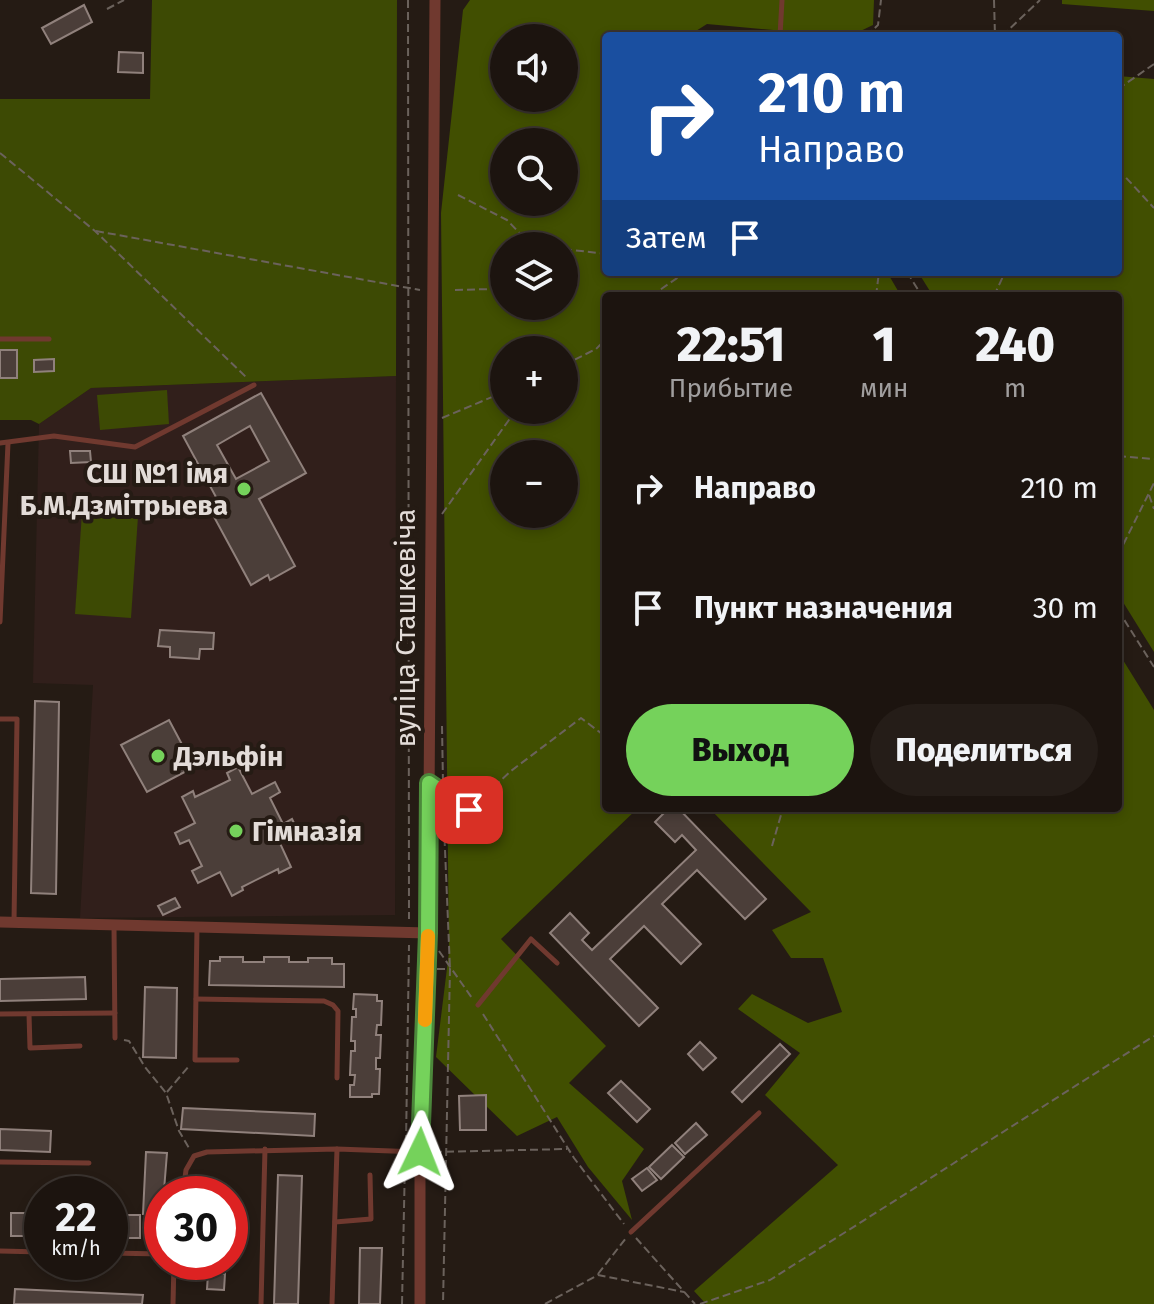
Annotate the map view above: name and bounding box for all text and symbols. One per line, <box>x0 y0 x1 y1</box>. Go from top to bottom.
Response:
map controls <box>490 24 578 528</box>
button: sound <box>490 24 578 112</box>
text: 210 m <box>758 60 905 127</box>
icon: right <box>626 64 730 168</box>
button: search <box>490 128 578 216</box>
text: Направо <box>758 128 905 172</box>
icon: arrive <box>723 216 767 260</box>
text: Затем <box>626 220 707 256</box>
button: layers <box>490 232 578 320</box>
text: 22:51 <box>677 316 785 374</box>
text: 1 <box>873 316 896 374</box>
text: 240 <box>975 316 1055 374</box>
button: + <box>490 336 578 424</box>
text: Прибытие <box>669 373 793 404</box>
text: мин <box>860 373 908 404</box>
text: m <box>1004 373 1026 404</box>
button: − <box>490 440 578 528</box>
place label: СШ №1 імя Б.М.Дзмітрыева <box>20 457 228 522</box>
icon: right <box>626 466 670 510</box>
text: Направо <box>694 470 816 506</box>
text: 210 m <box>1021 470 1098 506</box>
marker: СШ №1 імя Б.М.Дзмітрыева <box>235 480 253 498</box>
street label: вуліца Сташкевіча <box>389 508 422 748</box>
icon: arrive <box>626 586 670 630</box>
text: Пункт назначения <box>694 590 953 626</box>
text: 30 m <box>1033 590 1098 626</box>
button: Выход <box>626 704 854 796</box>
button: Поделиться <box>870 704 1098 796</box>
place label: Дэльфін <box>173 740 283 773</box>
marker: Дэльфін <box>149 747 167 765</box>
pin <box>435 776 503 844</box>
icon: arrive <box>447 788 491 832</box>
place label: Гімназія <box>252 815 362 848</box>
marker: Гімназія <box>227 822 245 840</box>
position arrow <box>378 1110 462 1194</box>
speed limit sign: 30 <box>144 1176 248 1280</box>
text: 22 <box>55 1194 97 1242</box>
text: km/h <box>51 1236 101 1260</box>

